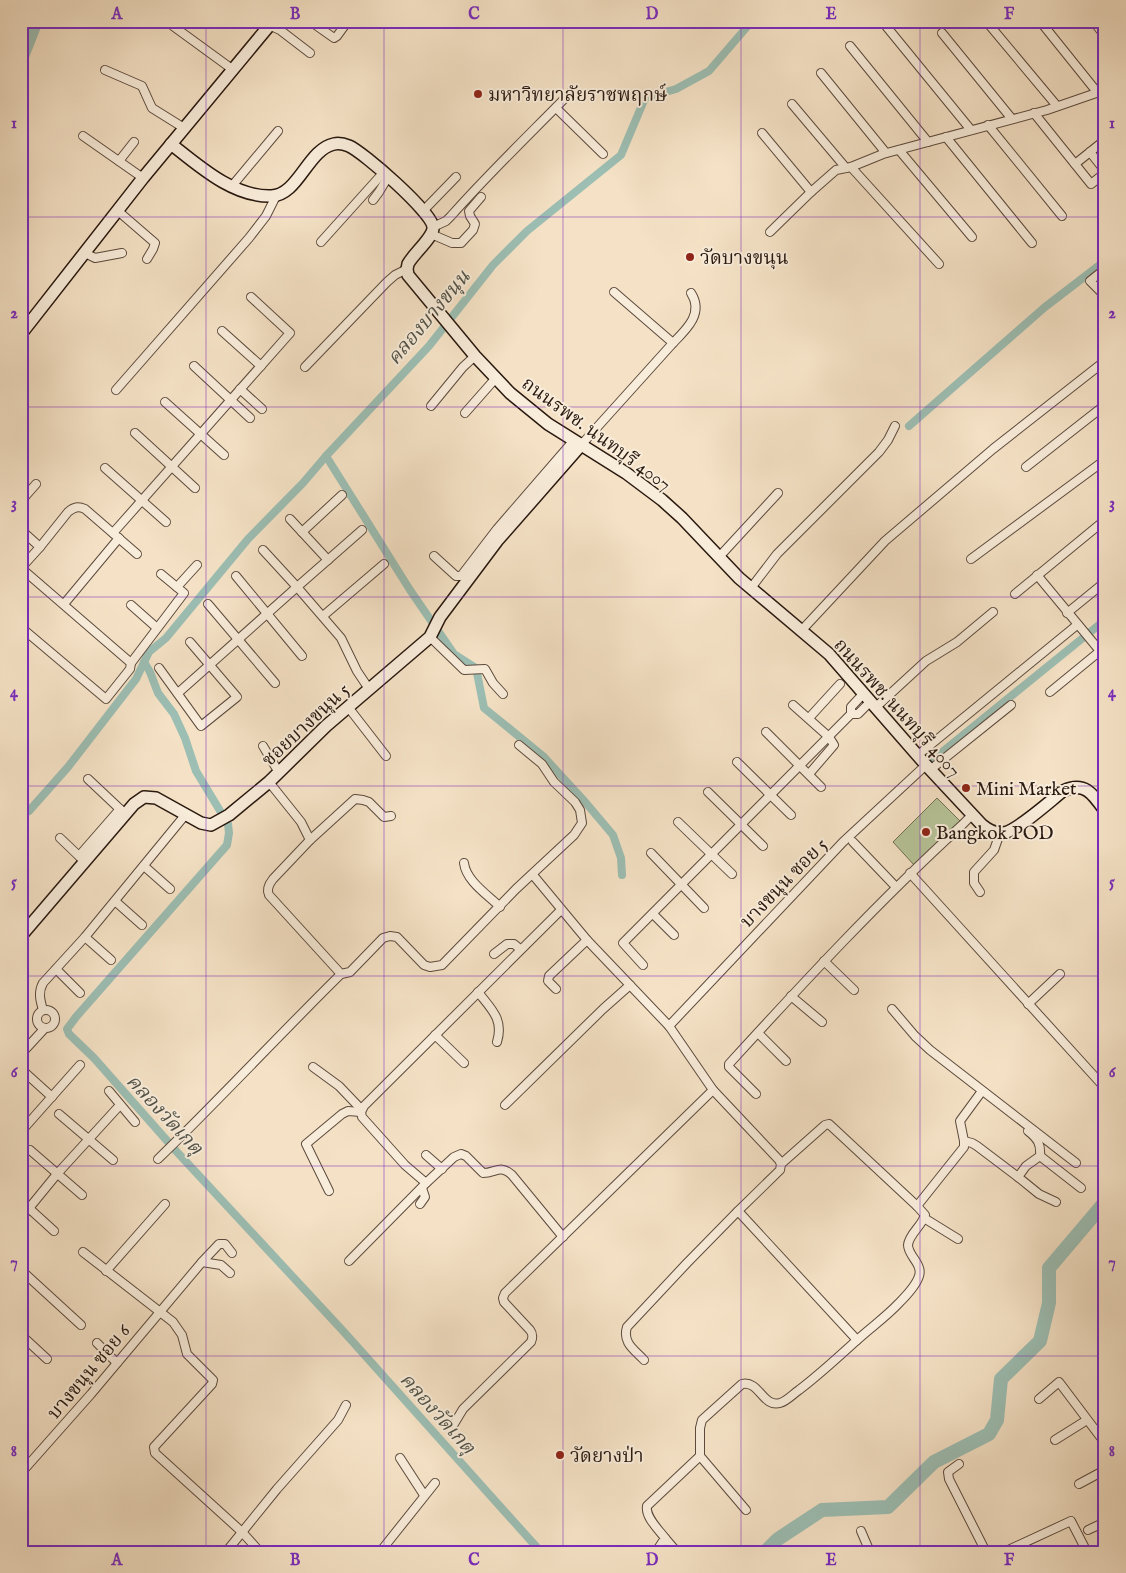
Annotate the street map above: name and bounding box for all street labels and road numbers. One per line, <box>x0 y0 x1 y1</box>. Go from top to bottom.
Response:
street label: ถนนรพช. นนทบุรี 4007 <box>516 372 675 497</box>
street label: ถนนรพช. นนทบุรี 4007 <box>828 634 965 783</box>
street label: ซอยบางขนุน 5 <box>257 679 355 772</box>
street label: บางขนุน ซอย 5 <box>736 833 833 933</box>
street label: บางขนุน ซอย 6 <box>43 1319 137 1425</box>

